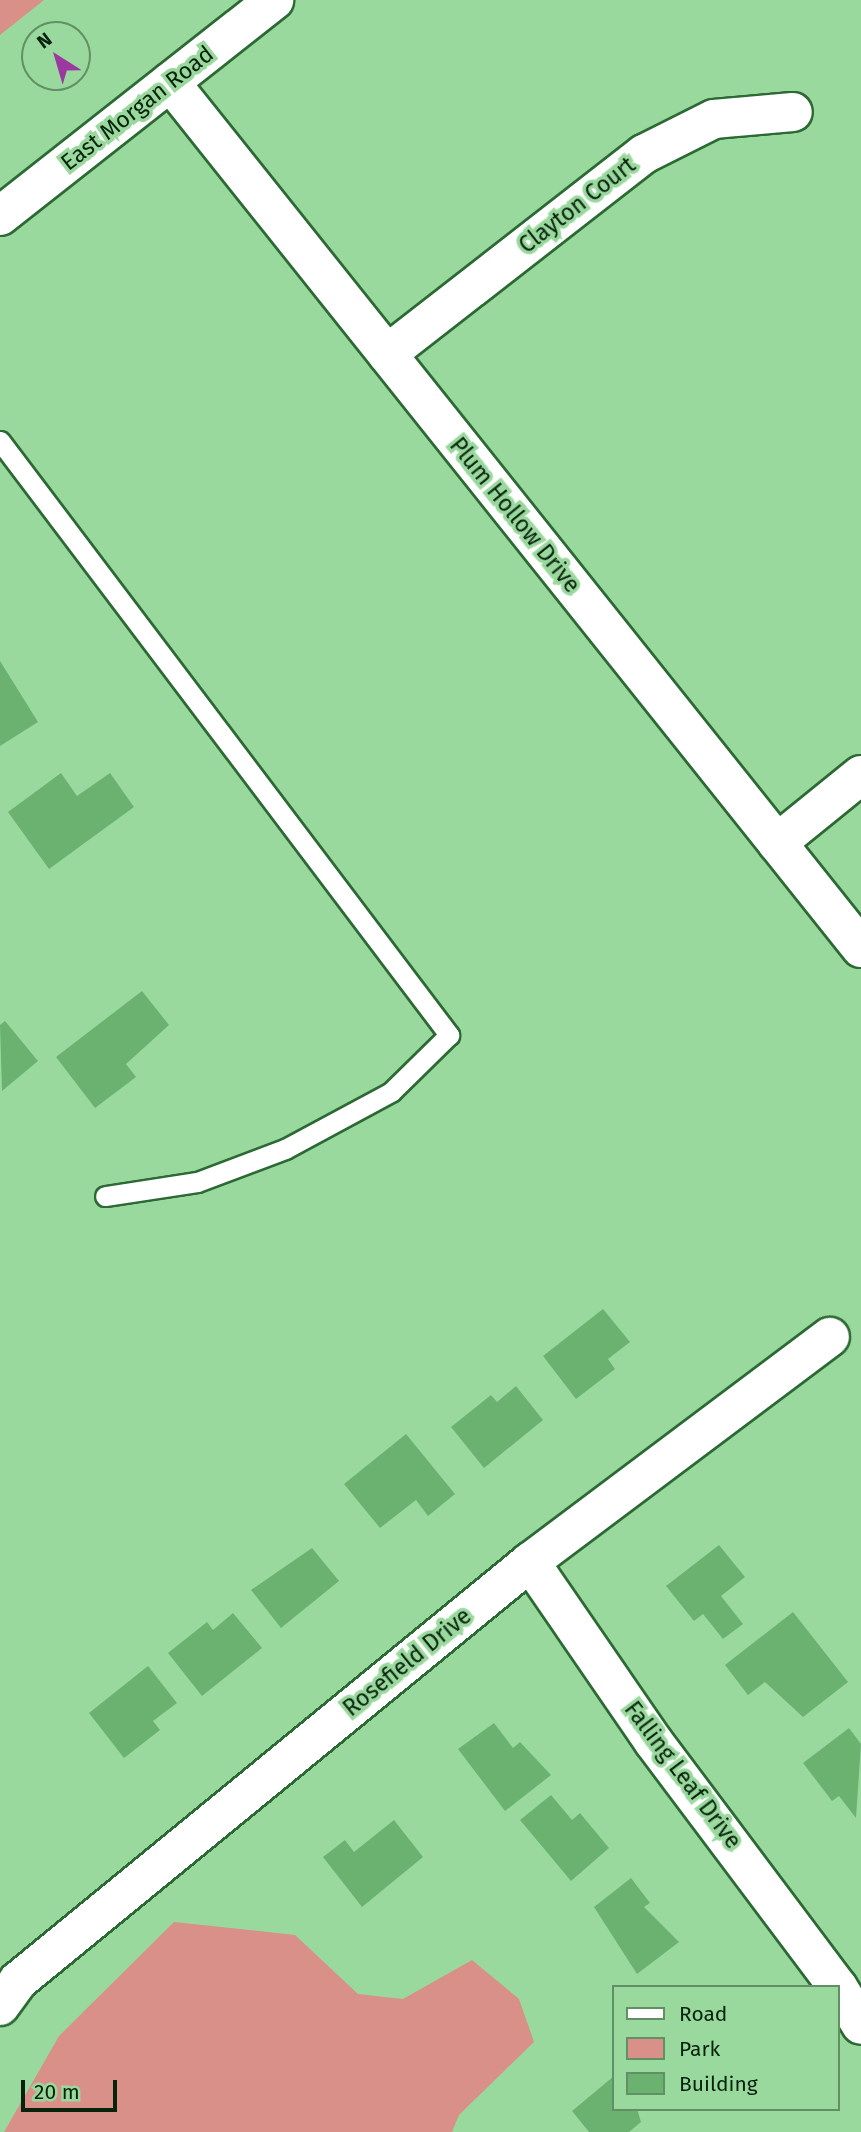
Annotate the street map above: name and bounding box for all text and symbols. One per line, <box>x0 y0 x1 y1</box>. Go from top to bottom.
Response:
north arrow <box>21 21 91 91</box>
text: N <box>32 27 56 53</box>
street label: East Morgan Road <box>55 40 219 176</box>
street label: Clayton Court <box>513 151 641 259</box>
street label: Plum Hollow Drive <box>444 432 586 598</box>
street label: Rosefield Drive <box>338 1602 476 1722</box>
street label: Falling Leaf Drive <box>619 1696 747 1854</box>
legend <box>612 1985 840 2111</box>
text: Road <box>679 2001 727 2027</box>
text: Park <box>679 2036 720 2062</box>
scale bar <box>24 2066 121 2110</box>
text: Building <box>679 2071 758 2097</box>
text: 20 m <box>34 2079 80 2105</box>

